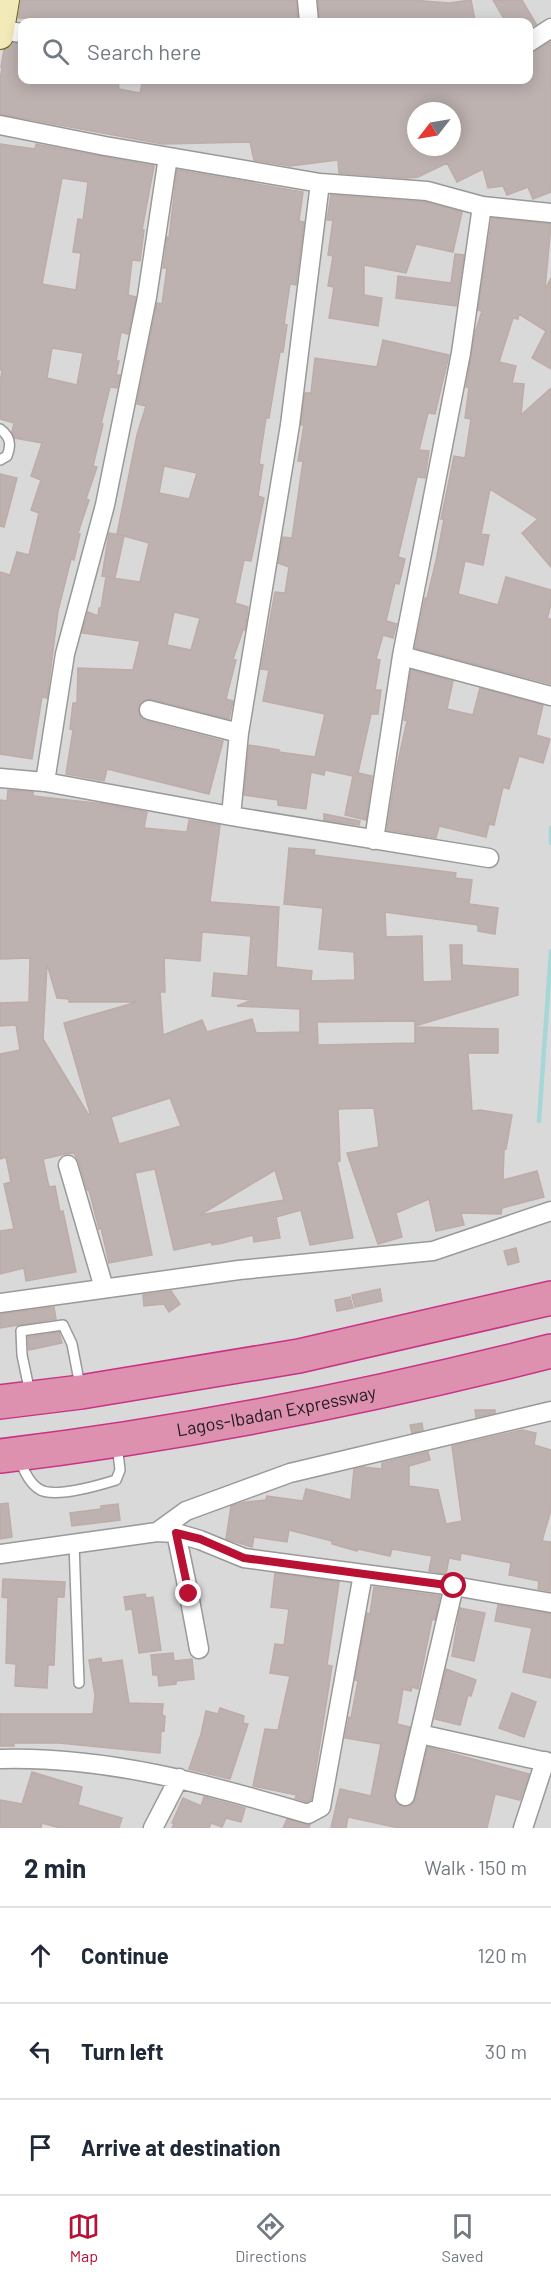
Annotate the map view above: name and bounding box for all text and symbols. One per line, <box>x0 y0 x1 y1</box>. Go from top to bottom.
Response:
search box <box>18 18 533 84</box>
icon: search <box>39 35 72 68</box>
text: Search here <box>87 38 201 64</box>
north arrow <box>407 102 461 156</box>
street label: Lagos-Ibadan Expressway <box>175 1380 378 1440</box>
route start <box>440 1572 466 1598</box>
route end <box>175 1580 201 1606</box>
text: 2 min <box>24 1852 86 1883</box>
text: Walk · 150 m <box>424 1855 527 1879</box>
icon: ahead <box>24 1939 57 1972</box>
text: Continue <box>81 1942 169 1968</box>
text: 120 m <box>477 1943 527 1967</box>
icon: left <box>24 2035 57 2068</box>
text: Turn left <box>81 2038 164 2064</box>
text: 30 m <box>485 2039 527 2063</box>
icon: arrive <box>24 2131 57 2164</box>
text: Arrive at destination <box>81 2134 280 2160</box>
tab: Map <box>67 2210 100 2265</box>
tab: Directions <box>235 2210 307 2265</box>
tab: Saved <box>442 2210 484 2265</box>

